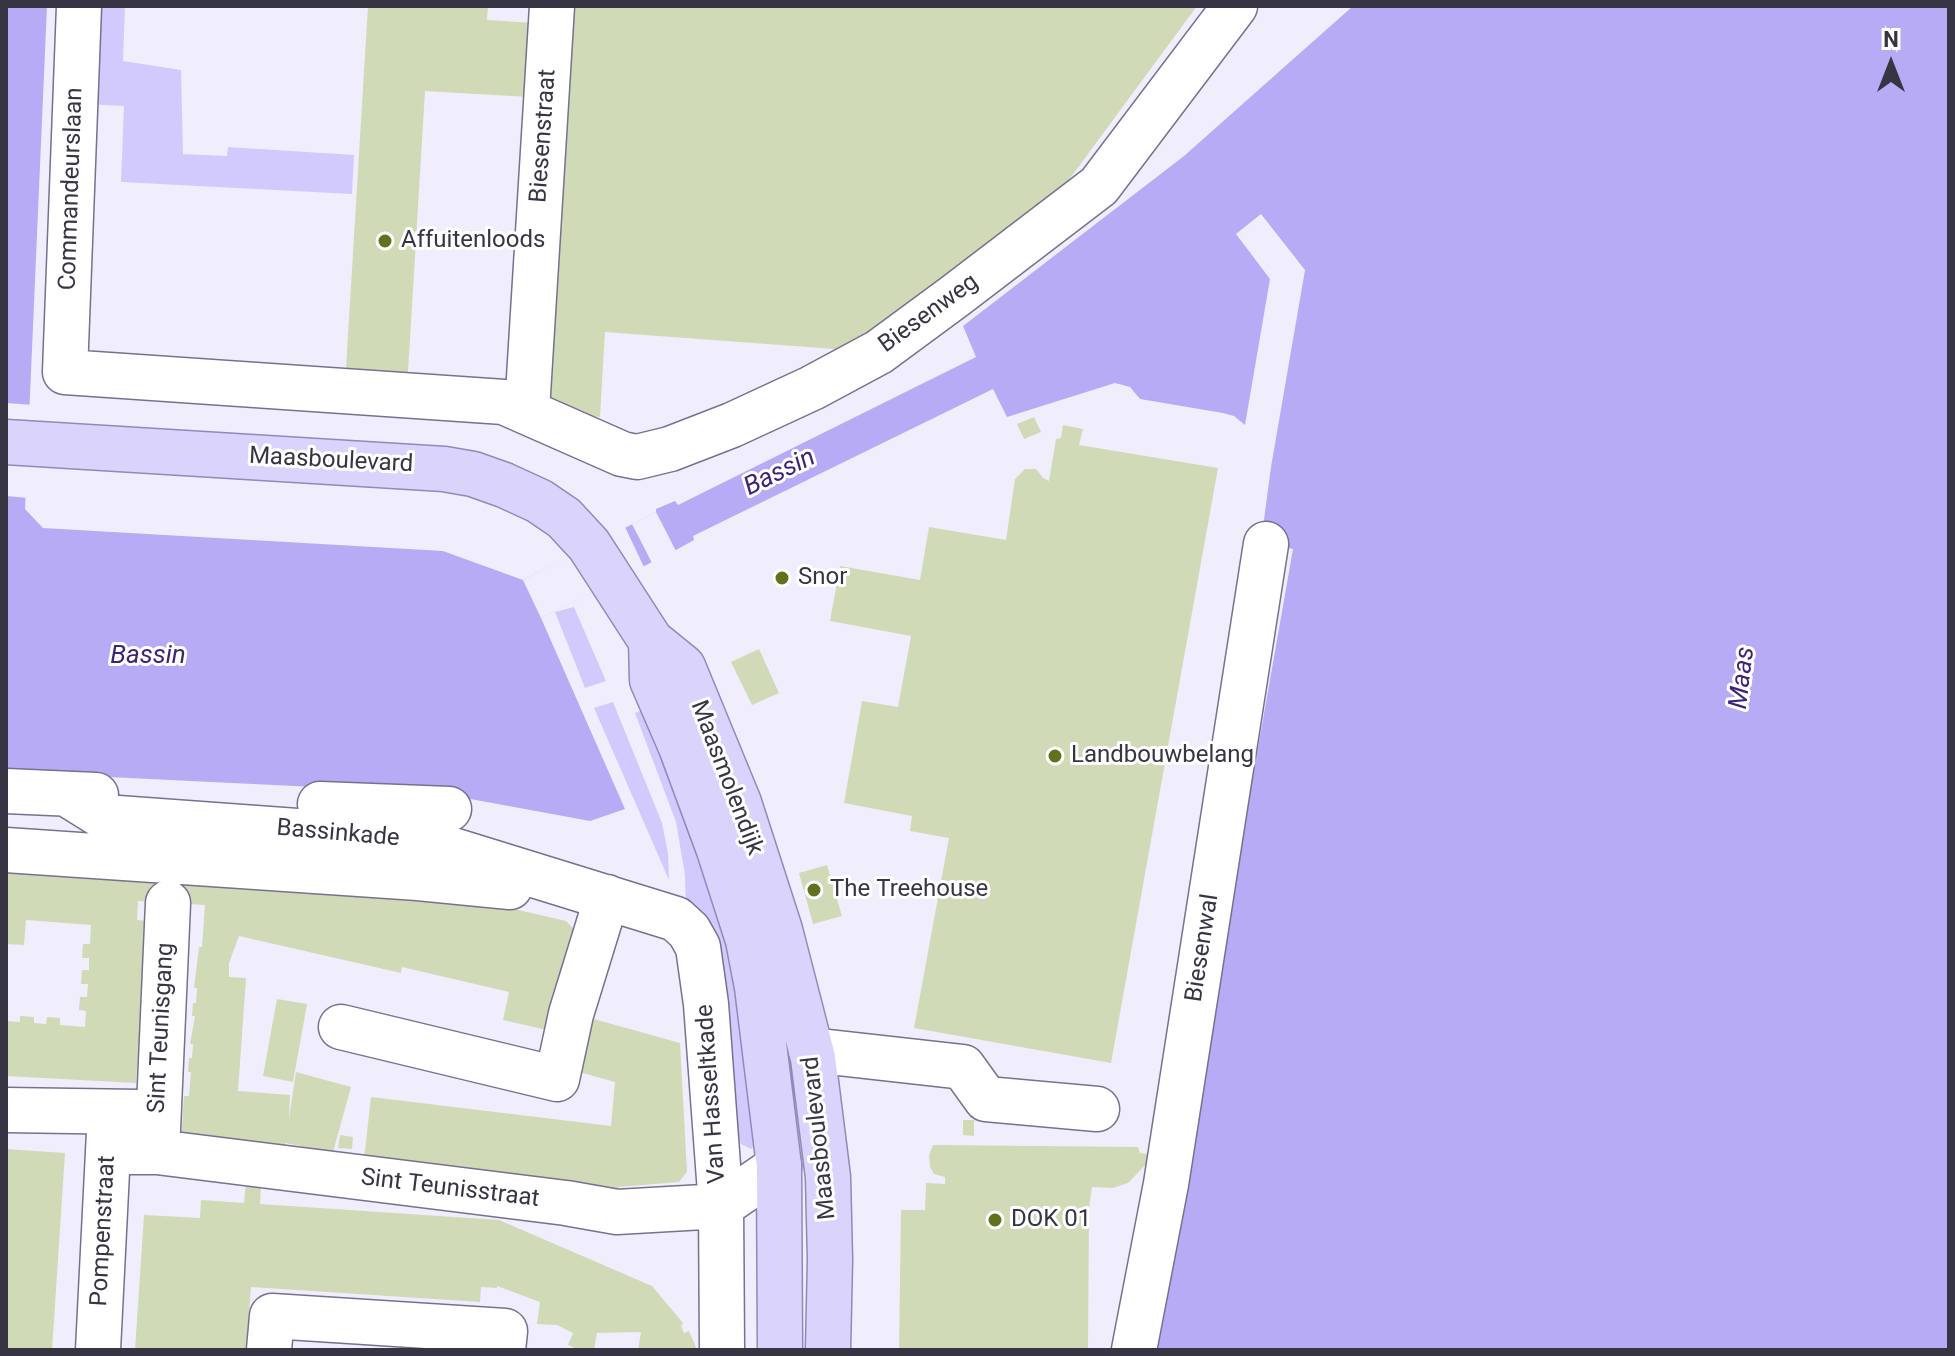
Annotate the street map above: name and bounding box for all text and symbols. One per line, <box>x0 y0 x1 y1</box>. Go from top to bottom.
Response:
north arrow <box>1851 24 1931 104</box>
text: N <box>1883 27 1899 52</box>
street label: Biesenstraat <box>525 68 563 204</box>
street label: Commandeurslaan <box>54 87 90 291</box>
place label: Affuitenloods <box>401 227 545 255</box>
marker: Affuitenloods <box>376 232 394 250</box>
street label: Biesenweg <box>874 268 984 360</box>
street label: Maasboulevard <box>248 442 414 480</box>
water label: Bassin <box>739 442 821 504</box>
place label: Snor <box>798 564 847 592</box>
marker: Snor <box>773 569 791 587</box>
water label: Bassin <box>110 640 186 672</box>
water label: Maas <box>1724 645 1762 711</box>
street label: Maasmolendijk <box>683 697 769 859</box>
place label: Landbouwbelang <box>1071 742 1254 770</box>
marker: Landbouwbelang <box>1046 747 1064 765</box>
street label: Bassinkade <box>275 814 401 854</box>
place label: The Treehouse <box>830 876 988 904</box>
marker: The Treehouse <box>805 881 823 899</box>
street label: Biesenwal <box>1180 892 1226 1004</box>
street label: Sint Teunisgang <box>143 942 181 1114</box>
street label: Van Hasseltkade <box>691 1003 733 1185</box>
street label: Maasboulevard <box>797 1055 843 1221</box>
street label: Pompenstraat <box>86 1155 122 1307</box>
street label: Sint Teunisstraat <box>359 1164 541 1214</box>
place label: DOK 01 <box>1011 1206 1091 1234</box>
marker: DOK 01 <box>986 1211 1004 1229</box>

